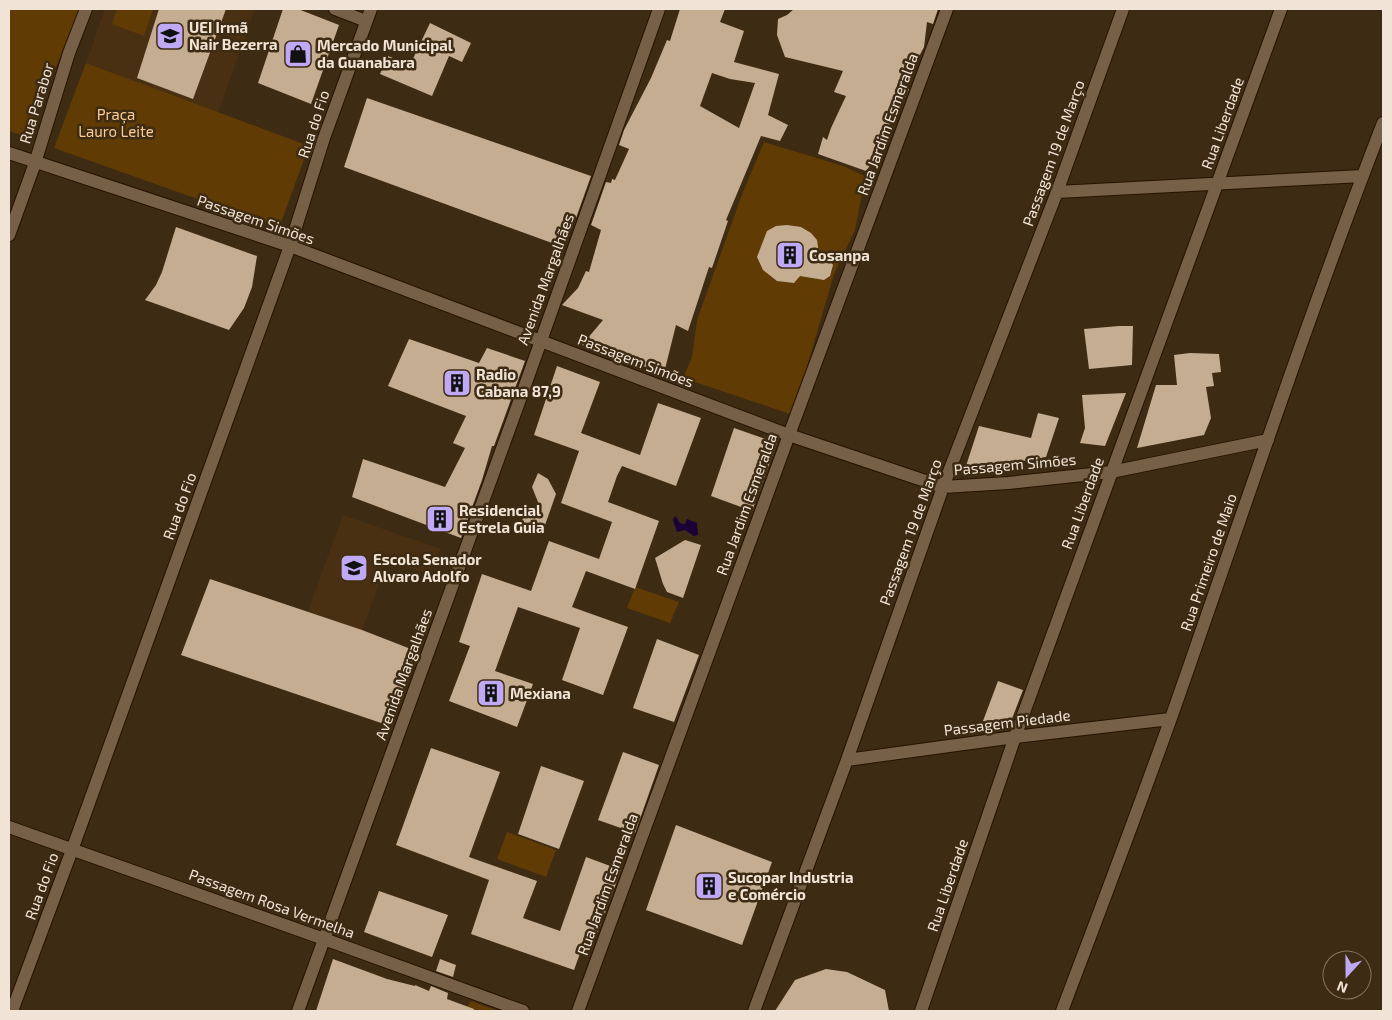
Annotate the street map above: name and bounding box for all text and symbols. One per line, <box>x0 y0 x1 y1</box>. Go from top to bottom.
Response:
place label: UEI Irmã Nair Bezerra <box>189 18 278 53</box>
school or university icon: UEI Irmã Nair Bezerra <box>155 21 185 51</box>
place label: Mercado Municipal da Guanabara <box>317 36 453 71</box>
shop icon: Mercado Municipal da Guanabara <box>283 39 313 69</box>
street label: Rua Jardim Esmeralda <box>853 51 921 197</box>
street label: Rua Parabor <box>15 60 57 146</box>
street label: Rua Liberdade <box>1197 74 1247 172</box>
street label: Passagem 19 de Março <box>1018 77 1089 229</box>
street label: Rua do Fio <box>294 88 332 160</box>
park label: Praça Lauro Leite <box>78 105 154 140</box>
street label: Passagem Simões <box>195 190 317 248</box>
street label: Avenida Margalhães <box>513 211 577 347</box>
building icon: Cosanpa <box>775 240 805 270</box>
place label: Cosanpa <box>809 246 870 264</box>
street label: Passagem Simões <box>575 330 697 390</box>
place label: Radio Cabana 87,9 <box>476 365 561 400</box>
building icon: Radio Cabana 87,9 <box>442 368 472 398</box>
street label: Rua Jardim Esmeralda <box>712 431 780 577</box>
street label: Passagem Simões <box>953 450 1077 478</box>
street label: Rua Liberdade <box>1057 454 1107 552</box>
street label: Passagem 19 de Março <box>875 456 946 608</box>
street label: Rua do Fio <box>159 470 199 542</box>
street label: Rua Primeiro de Maio <box>1176 491 1240 633</box>
place label: Residencial Estrela Guia <box>459 501 545 536</box>
building icon: Residencial Estrela Guia <box>425 504 455 534</box>
place label: Escola Senador Alvaro Adolfo <box>373 550 482 585</box>
school or university icon: Escola Senador Alvaro Adolfo <box>339 553 369 583</box>
street label: Avenida Margalhães <box>371 606 435 742</box>
building icon: Mexiana <box>476 678 506 708</box>
place label: Mexiana <box>510 684 571 702</box>
street label: Passagem Piedade <box>943 705 1071 739</box>
street label: Rua Jardim Esmeralda <box>573 811 641 957</box>
street label: Rua Liberdade <box>923 836 971 934</box>
street label: Rua do Fio <box>21 850 61 922</box>
street label: Passagem Rosa Vermelha <box>187 865 357 941</box>
place label: Sucopar Industria e Comércio <box>728 868 853 903</box>
building icon: Sucopar Industria e Comércio <box>694 871 724 901</box>
north arrow <box>1322 950 1372 1000</box>
text: N <box>1334 978 1350 997</box>

